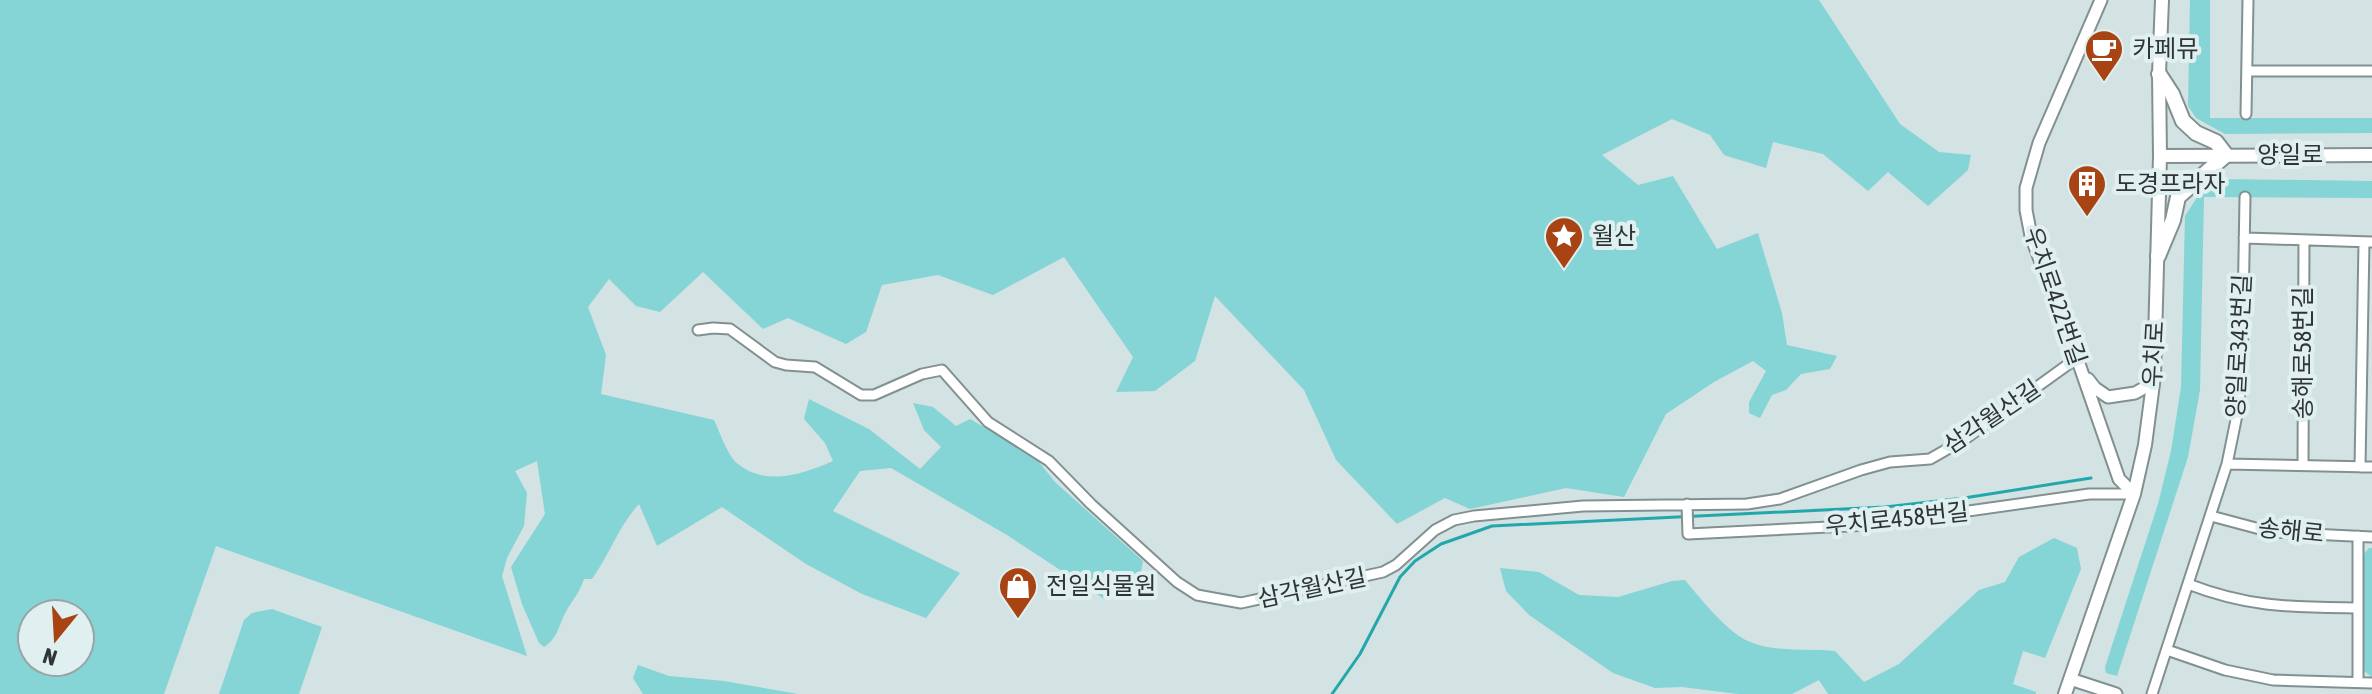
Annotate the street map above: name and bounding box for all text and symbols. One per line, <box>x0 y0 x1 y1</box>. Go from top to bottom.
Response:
cafe icon: 카페뮤 <box>2083 28 2125 83</box>
place label: 카페뮤 <box>2132 35 2198 62</box>
street label: 양일로 <box>2257 141 2323 168</box>
building icon: 도경프라자 <box>2066 163 2108 218</box>
place label: 도경프라자 <box>2115 170 2225 197</box>
place icon: 월산 <box>1543 215 1585 270</box>
place label: 월산 <box>1592 222 1636 249</box>
street label: 우치로422번길 <box>2019 223 2092 368</box>
street label: 양일로343번길 <box>2221 273 2256 419</box>
street label: 송해로58번길 <box>2289 287 2316 419</box>
street label: 우치로 <box>2138 320 2169 388</box>
street label: 삼각월산길 <box>1938 375 2045 459</box>
street label: 우치로458번길 <box>1824 498 1970 539</box>
street label: 송해로 <box>2257 514 2325 547</box>
street label: 삼각월산길 <box>1255 563 1369 612</box>
shop icon: 전일식물원 <box>997 565 1039 620</box>
place label: 전일식물원 <box>1046 572 1156 599</box>
north arrow <box>16 598 96 678</box>
text: N <box>40 643 60 671</box>

